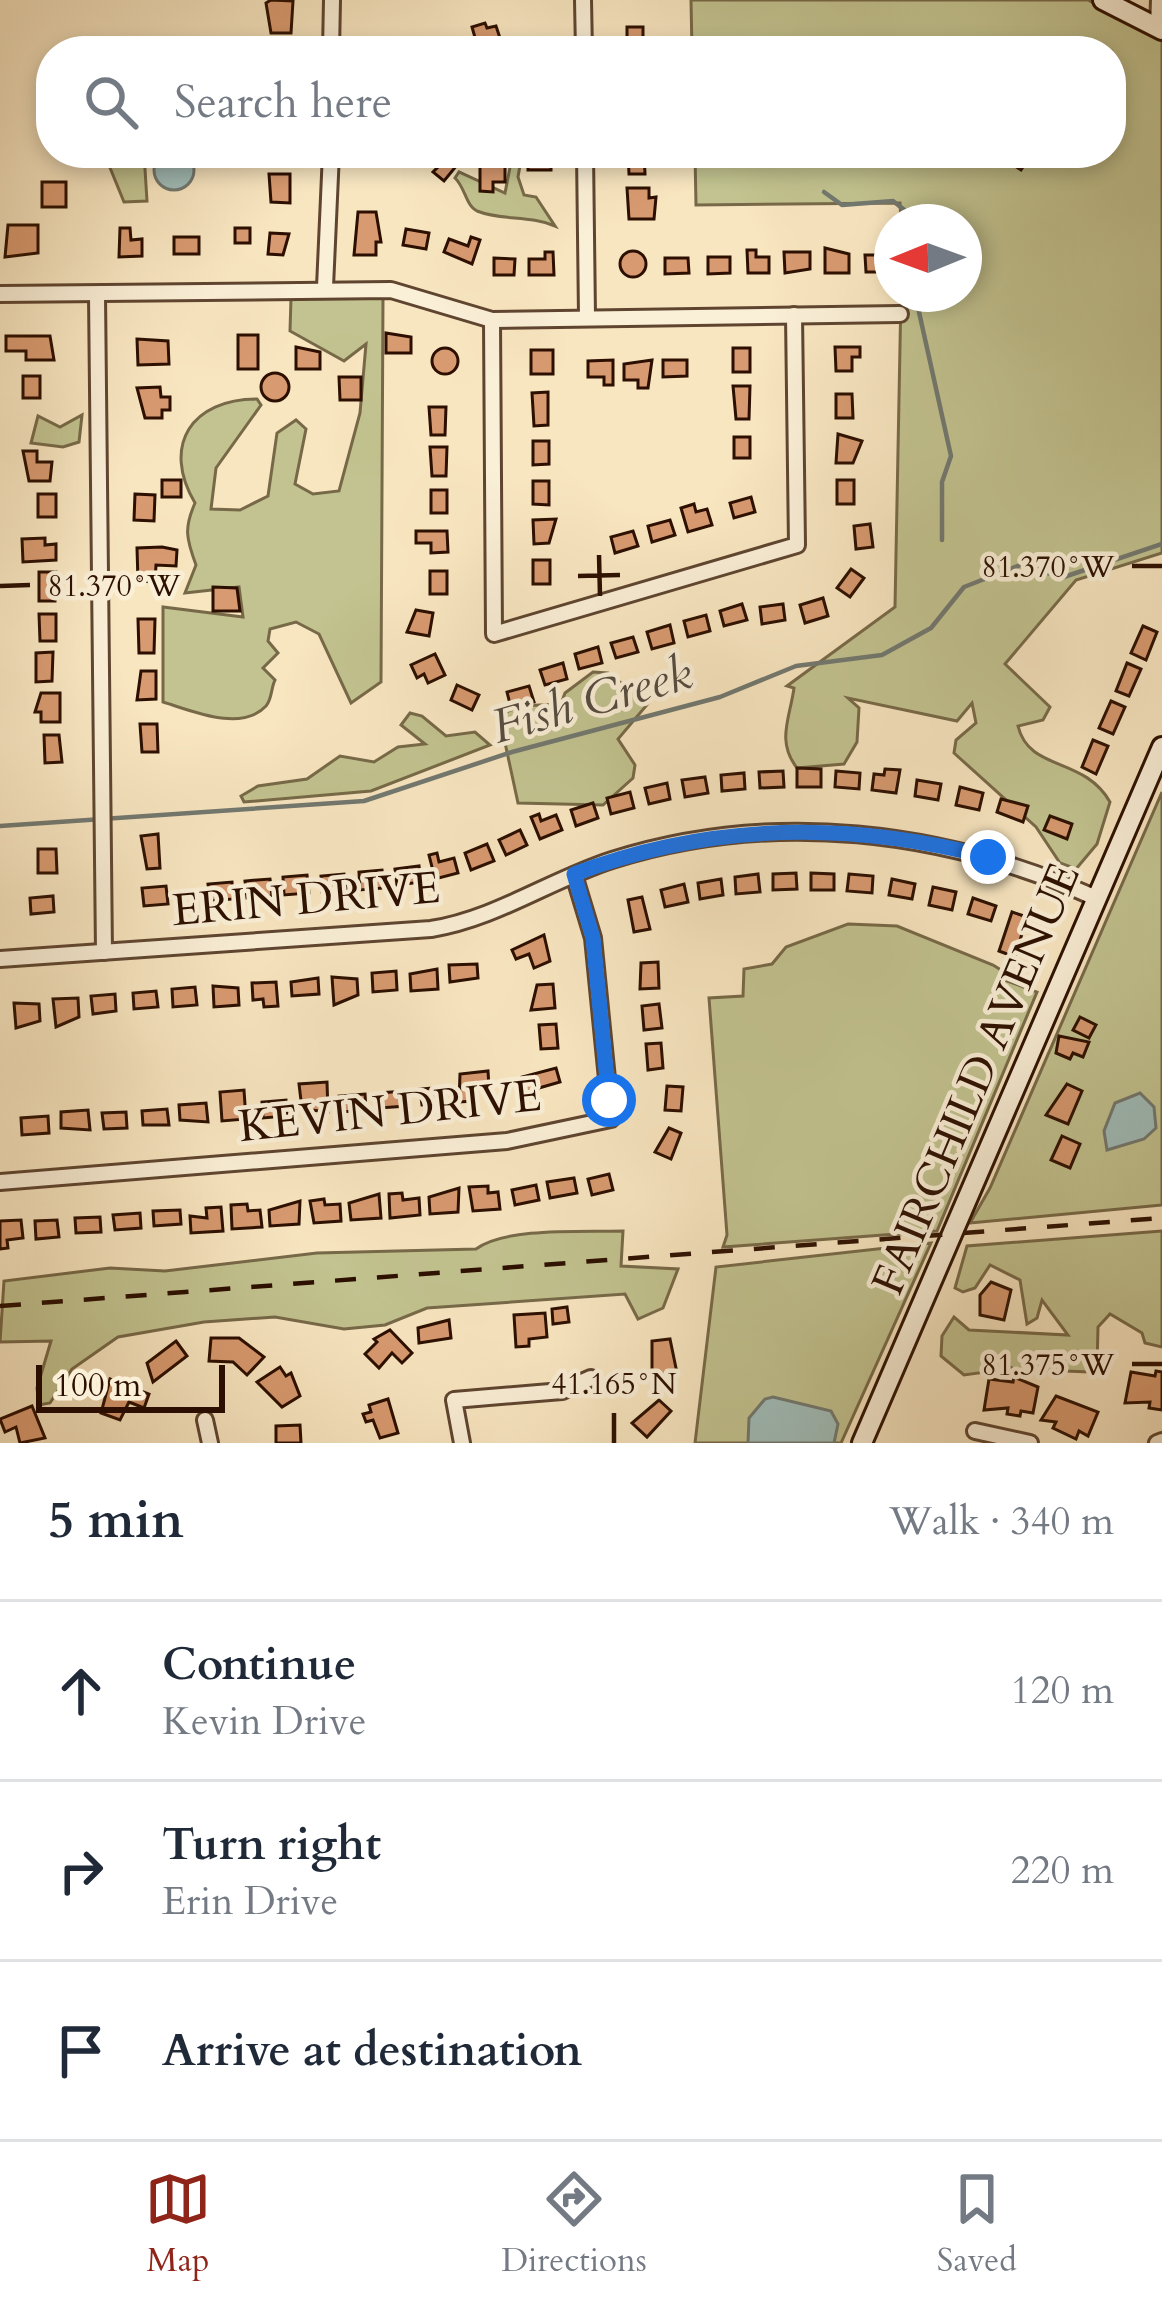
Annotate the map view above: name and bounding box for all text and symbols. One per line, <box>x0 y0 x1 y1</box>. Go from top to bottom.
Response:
search box <box>36 36 1126 168</box>
icon: search <box>78 69 144 135</box>
text: Search here <box>174 72 392 133</box>
north arrow <box>874 204 982 312</box>
text: 81.370°W <box>982 547 1115 588</box>
text: 81.370°W <box>48 566 181 607</box>
water label: Fish Creek <box>484 640 700 760</box>
route end <box>961 830 1015 884</box>
street label: FAIRCHILD AVENUE <box>857 854 1095 1304</box>
street label: ERIN DRIVE <box>169 857 443 941</box>
street label: KEVIN DRIVE <box>236 1065 544 1157</box>
route start <box>582 1073 636 1127</box>
text: 81.375°W <box>982 1345 1115 1386</box>
scale bar <box>36 1359 225 1412</box>
text: 100 m <box>54 1363 141 1408</box>
text: 41.165°N <box>551 1364 677 1405</box>
text: 5 min <box>48 1486 184 1556</box>
text: Walk · 340 m <box>889 1495 1114 1548</box>
text: Continue <box>162 1634 356 1695</box>
icon: ahead <box>48 1658 114 1724</box>
text: 120 m <box>1011 1664 1114 1717</box>
text: Kevin Drive <box>162 1695 366 1748</box>
text: Turn right <box>162 1814 381 1875</box>
icon: right <box>48 1838 114 1904</box>
text: 220 m <box>1011 1844 1114 1897</box>
text: Erin Drive <box>162 1875 338 1928</box>
icon: arrive <box>48 2018 114 2084</box>
text: Arrive at destination <box>162 2020 582 2081</box>
tab: Map <box>145 2166 211 2283</box>
tab: Directions <box>501 2166 647 2283</box>
tab: Saved <box>937 2166 1017 2283</box>

